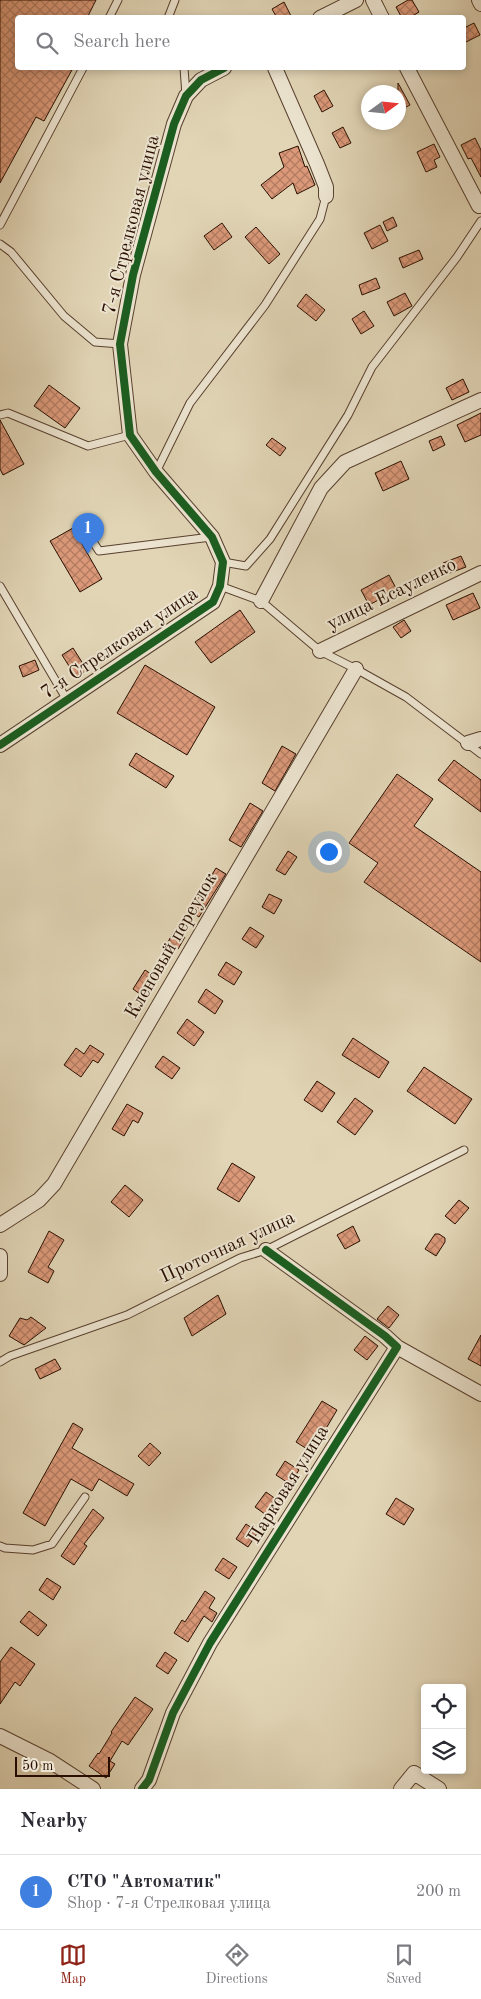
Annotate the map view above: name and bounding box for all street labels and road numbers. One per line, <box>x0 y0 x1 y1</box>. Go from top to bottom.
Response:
street label: 7-я Стрелковая улица <box>100 133 164 317</box>
street label: улица Есауленко <box>324 555 460 635</box>
street label: 7-я Стрелковая улица <box>38 584 202 703</box>
street label: Кленовый переулок <box>123 870 222 1022</box>
street label: Проточная улица <box>158 1208 299 1287</box>
street label: Парковая улица <box>245 1422 333 1547</box>

